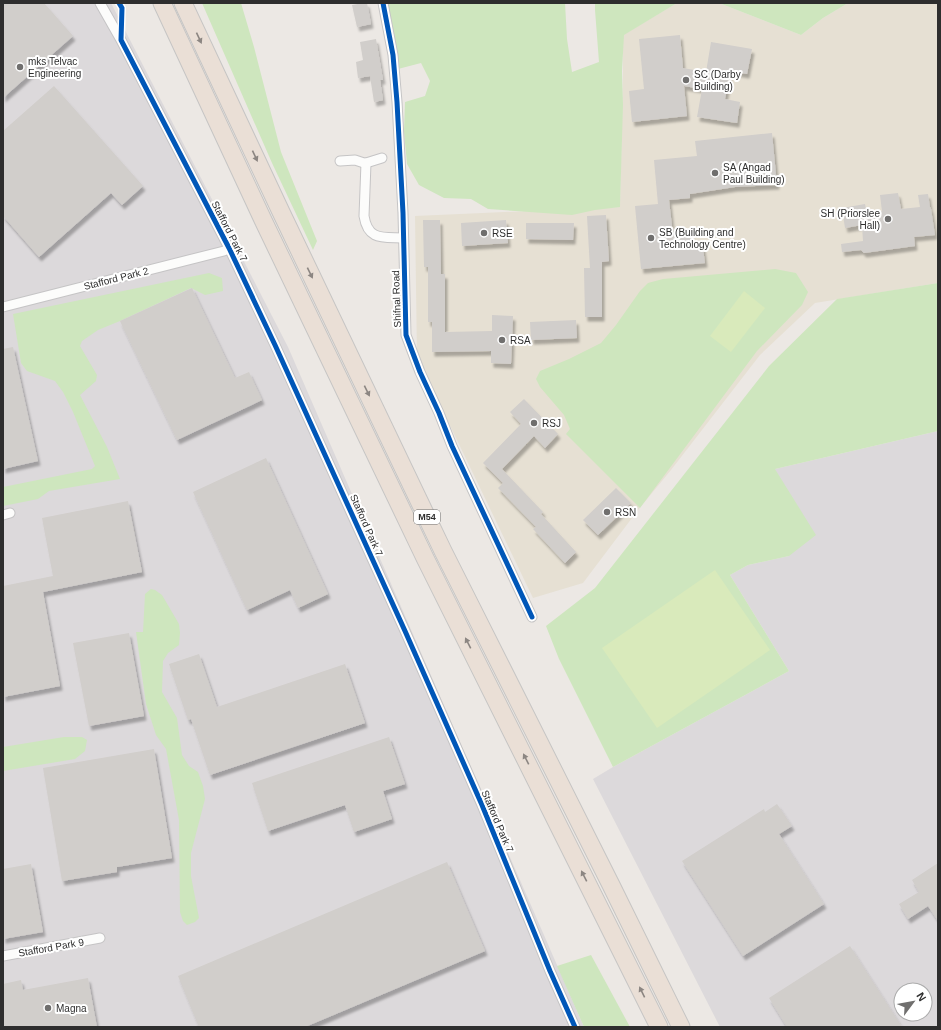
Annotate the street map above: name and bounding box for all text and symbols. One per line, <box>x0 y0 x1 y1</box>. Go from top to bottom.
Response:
one-way arrow <box>196 33 202 44</box>
place label: mks Telvac Engineering <box>28 56 81 79</box>
marker: mks Telvac Engineering <box>15 62 25 72</box>
place label: SC (Darby Building) <box>694 69 741 92</box>
marker: SC (Darby Building) <box>681 75 691 85</box>
one-way arrow <box>252 150 258 162</box>
place label: SA (Angad Paul Building) <box>723 162 785 185</box>
marker: SA (Angad Paul Building) <box>710 168 720 178</box>
street label: Stafford Park 7 <box>210 199 250 264</box>
place label: SH (Priorslee Hall) <box>821 208 880 231</box>
marker: SH (Priorslee Hall) <box>883 214 893 224</box>
place label: SB (Building and Technology Centre) <box>659 227 746 250</box>
marker: RSE <box>479 228 489 238</box>
place label: RSE <box>492 228 513 239</box>
marker: SB (Building and Technology Centre) <box>646 233 656 243</box>
street label: Stafford Park 2 <box>83 265 150 292</box>
one-way arrow <box>307 268 313 279</box>
street label: Shifnal Road <box>390 270 403 328</box>
marker: RSA <box>497 335 507 345</box>
place label: RSA <box>510 335 531 346</box>
one-way arrow <box>364 385 370 396</box>
marker: RSJ <box>529 418 539 428</box>
place label: RSJ <box>542 418 561 429</box>
street label: Stafford Park 7 <box>348 493 385 558</box>
marker: RSN <box>602 507 612 517</box>
place label: RSN <box>615 507 636 518</box>
road number: M54 <box>414 510 440 524</box>
one-way arrow <box>465 637 471 649</box>
one-way arrow <box>523 754 529 765</box>
street label: Stafford Park 7 <box>479 788 516 854</box>
one-way arrow <box>581 870 587 881</box>
street label: Stafford Park 9 <box>17 936 85 959</box>
north arrow <box>893 982 933 1022</box>
one-way arrow <box>638 986 645 998</box>
text: N <box>914 990 929 1003</box>
marker: Magna <box>43 1003 53 1013</box>
place label: Magna <box>56 1003 87 1014</box>

